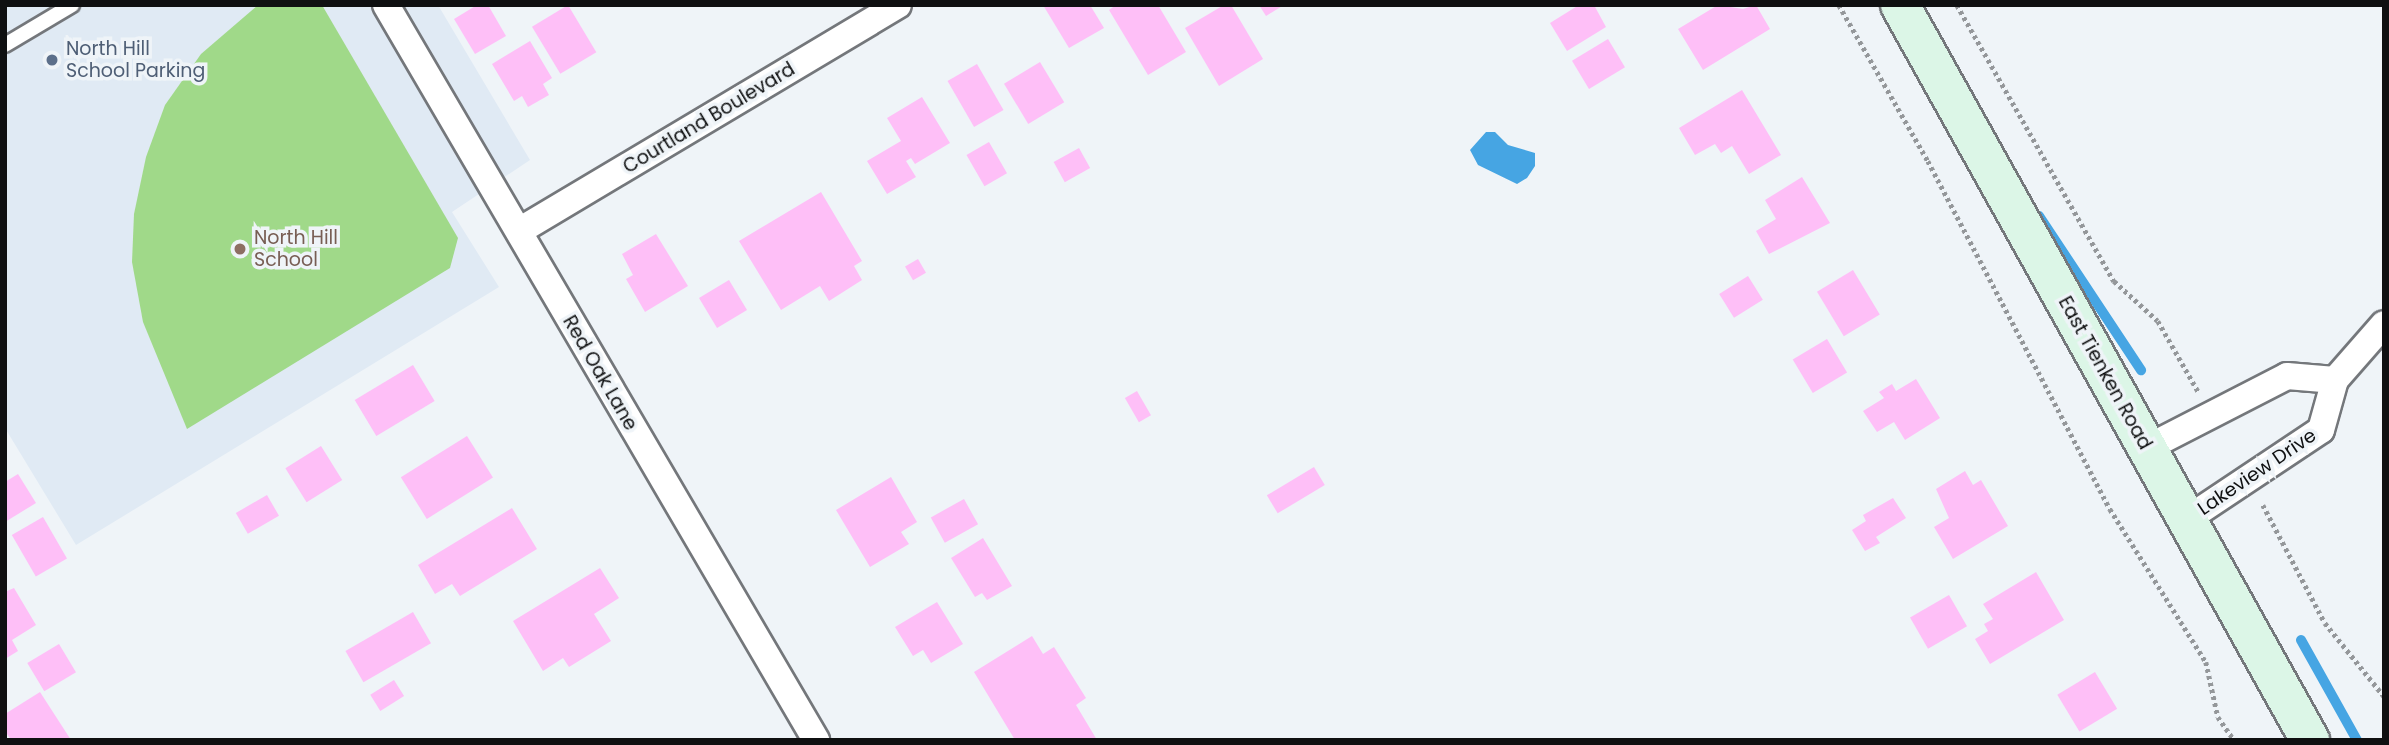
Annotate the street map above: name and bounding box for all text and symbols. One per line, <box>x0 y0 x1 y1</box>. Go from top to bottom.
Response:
place label: North Hill School Parking <box>66 38 205 82</box>
marker: North Hill School Parking <box>44 52 60 68</box>
street label: Courtland Boulevard <box>619 58 799 178</box>
place label: North Hill School <box>254 227 338 271</box>
marker: North Hill School <box>232 241 248 257</box>
street label: East Tienken Road <box>2053 292 2157 454</box>
street label: Red Oak Lane <box>558 311 642 435</box>
street label: Lakeview Drive <box>2193 424 2321 520</box>

